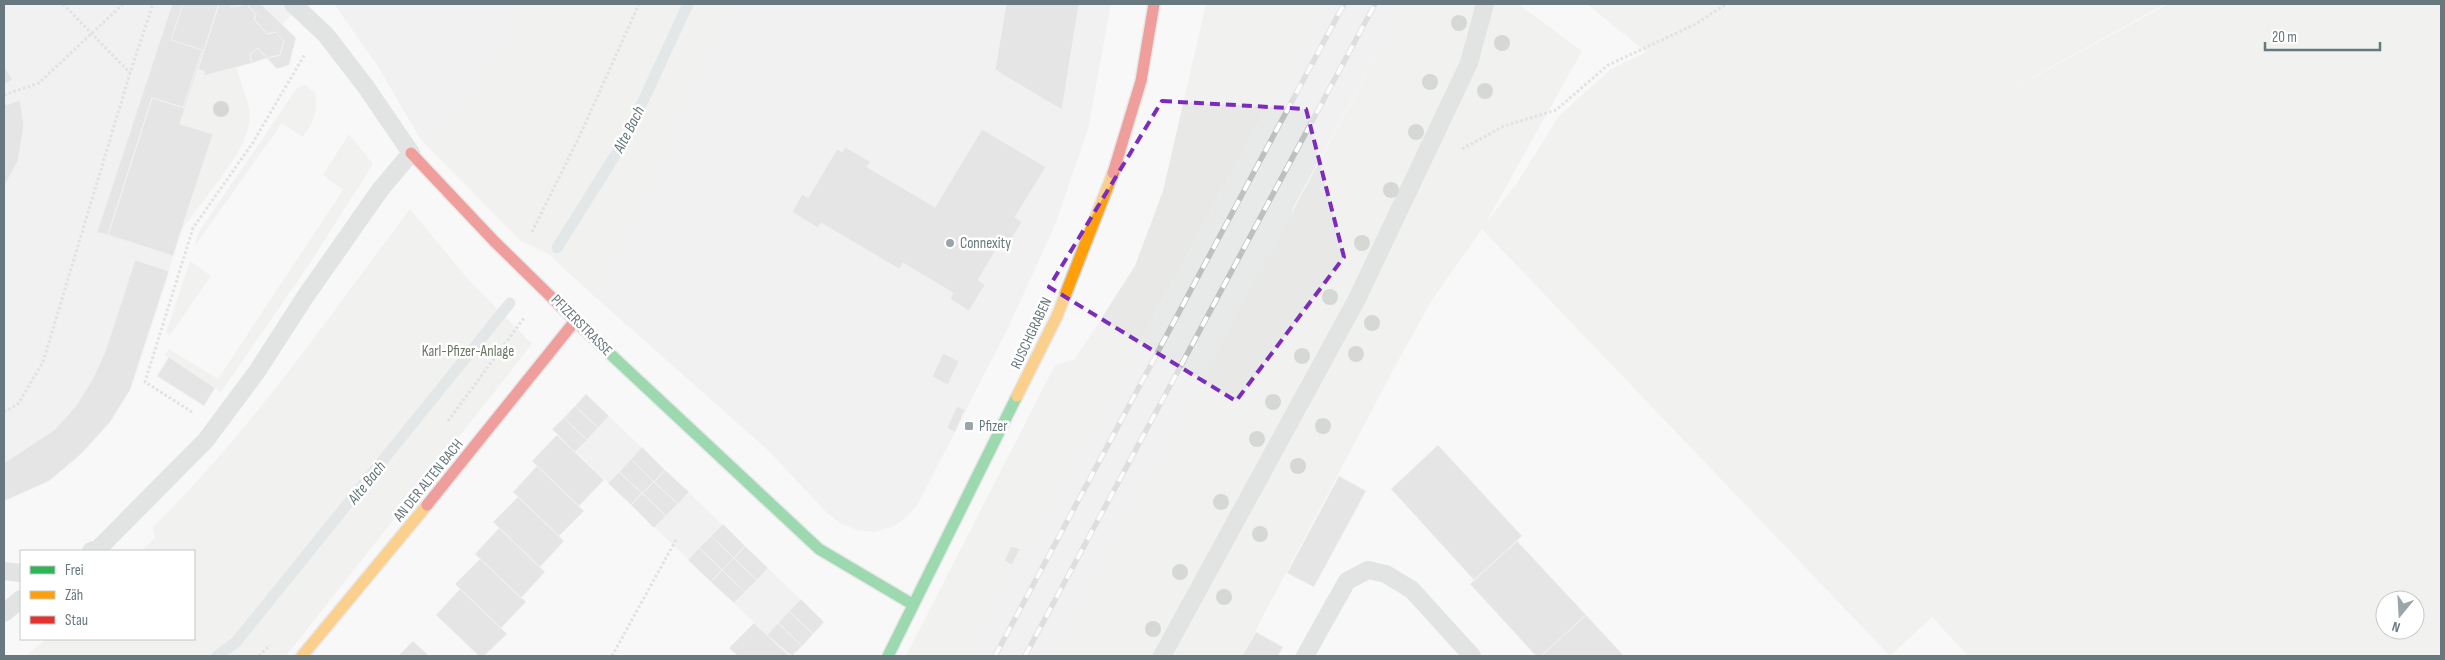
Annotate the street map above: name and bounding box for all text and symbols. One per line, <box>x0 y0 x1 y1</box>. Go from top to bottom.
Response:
scale bar <box>2265 20 2380 52</box>
text: 20 m <box>2272 28 2297 47</box>
water label: Alte Bach <box>609 103 649 157</box>
place label: Connexity <box>960 234 1011 253</box>
marker: Connexity <box>944 237 956 249</box>
street label: PFIZERSTRASSE <box>547 291 616 360</box>
street label: RUSCHGRABEN <box>1007 294 1056 372</box>
park label: Karl-Pfizer-Anlage <box>422 342 514 361</box>
place label: Pfizer <box>979 417 1008 436</box>
marker: Pfizer <box>963 420 975 432</box>
street label: AN DER ALTEN BACH <box>389 435 467 526</box>
water label: Alte Bach <box>344 457 390 509</box>
legend <box>20 550 195 640</box>
text: Frei <box>65 561 84 580</box>
text: Zäh <box>65 586 83 605</box>
north arrow <box>2375 590 2425 640</box>
text: Stau <box>65 611 88 630</box>
text: N <box>2390 618 2402 636</box>

